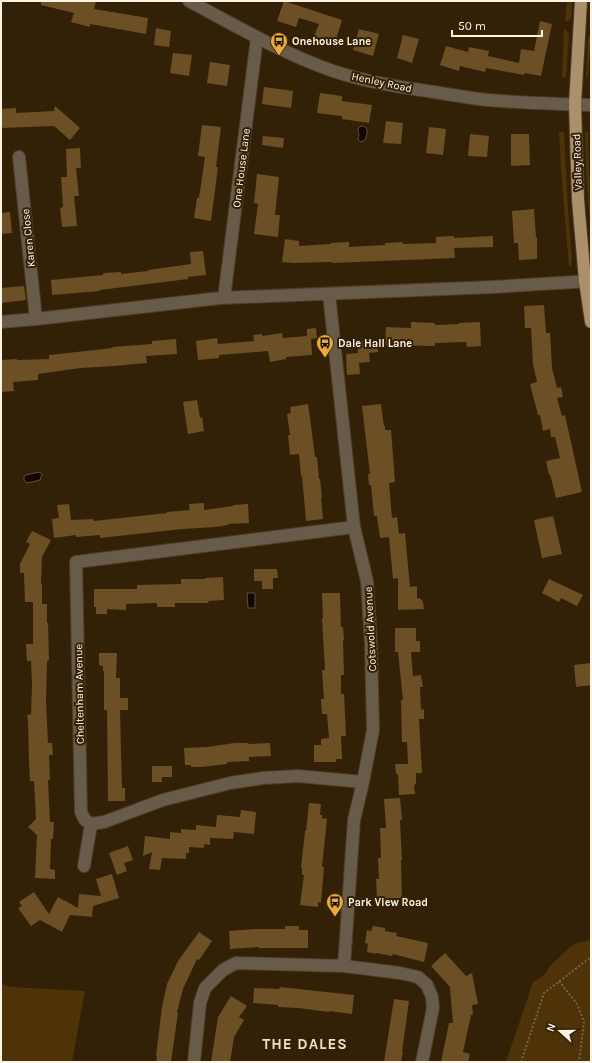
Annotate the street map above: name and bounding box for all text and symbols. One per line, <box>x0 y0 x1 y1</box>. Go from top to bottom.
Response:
scale bar <box>452 12 542 38</box>
text: 50 m <box>458 19 486 33</box>
bus stop icon: Onehouse Lane <box>269 31 289 56</box>
place label: Onehouse Lane <box>292 35 371 48</box>
street label: Henley Road <box>350 70 413 95</box>
street label: One House Lane <box>230 127 253 208</box>
street label: Valley Road <box>570 133 585 191</box>
street label: Karen Close <box>19 208 38 268</box>
bus stop icon: Dale Hall Lane <box>315 333 335 358</box>
place label: Dale Hall Lane <box>338 337 412 350</box>
street label: Cotswold Avenue <box>362 586 379 672</box>
street label: Cheltenham Avenue <box>72 643 87 744</box>
bus stop icon: Park View Road <box>325 892 345 917</box>
place label: Park View Road <box>348 896 428 909</box>
north arrow <box>540 1011 580 1051</box>
text: N <box>544 1022 559 1034</box>
district label: THE DALES <box>262 1035 348 1053</box>

